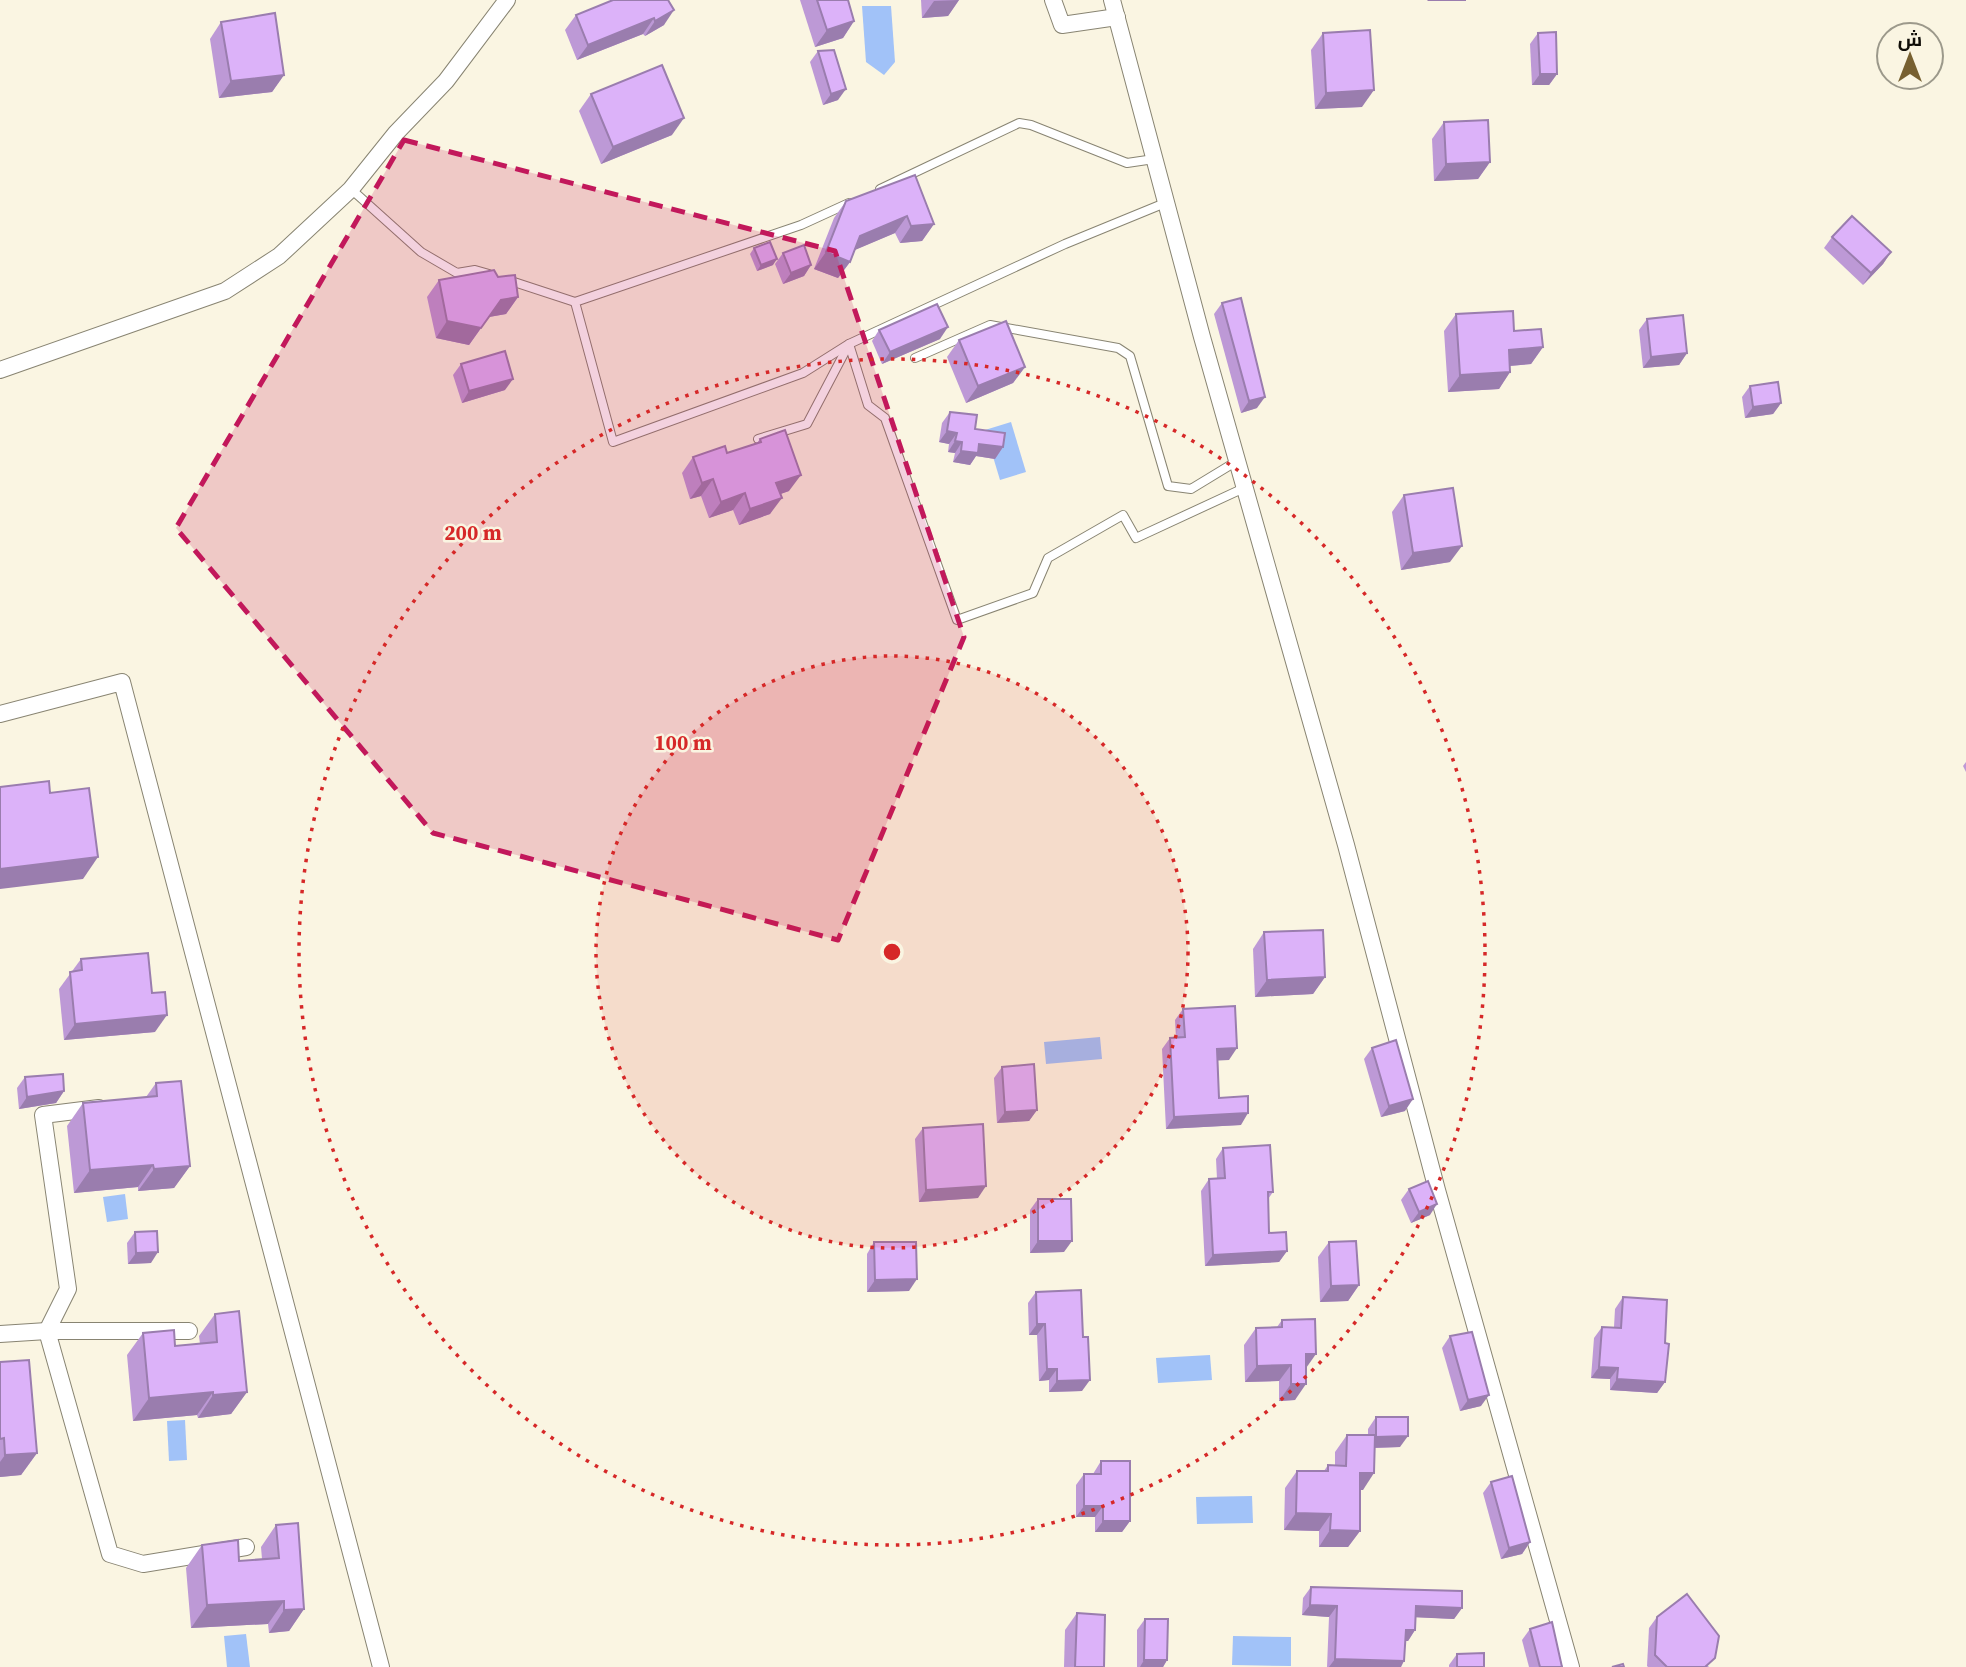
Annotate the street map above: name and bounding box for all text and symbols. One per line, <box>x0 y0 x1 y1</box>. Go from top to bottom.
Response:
north arrow <box>1875 21 1945 91</box>
text: ش <box>1898 26 1922 52</box>
text: 200 m <box>444 518 502 547</box>
text: 100 m <box>654 728 712 757</box>
centre of rings <box>880 940 904 964</box>

